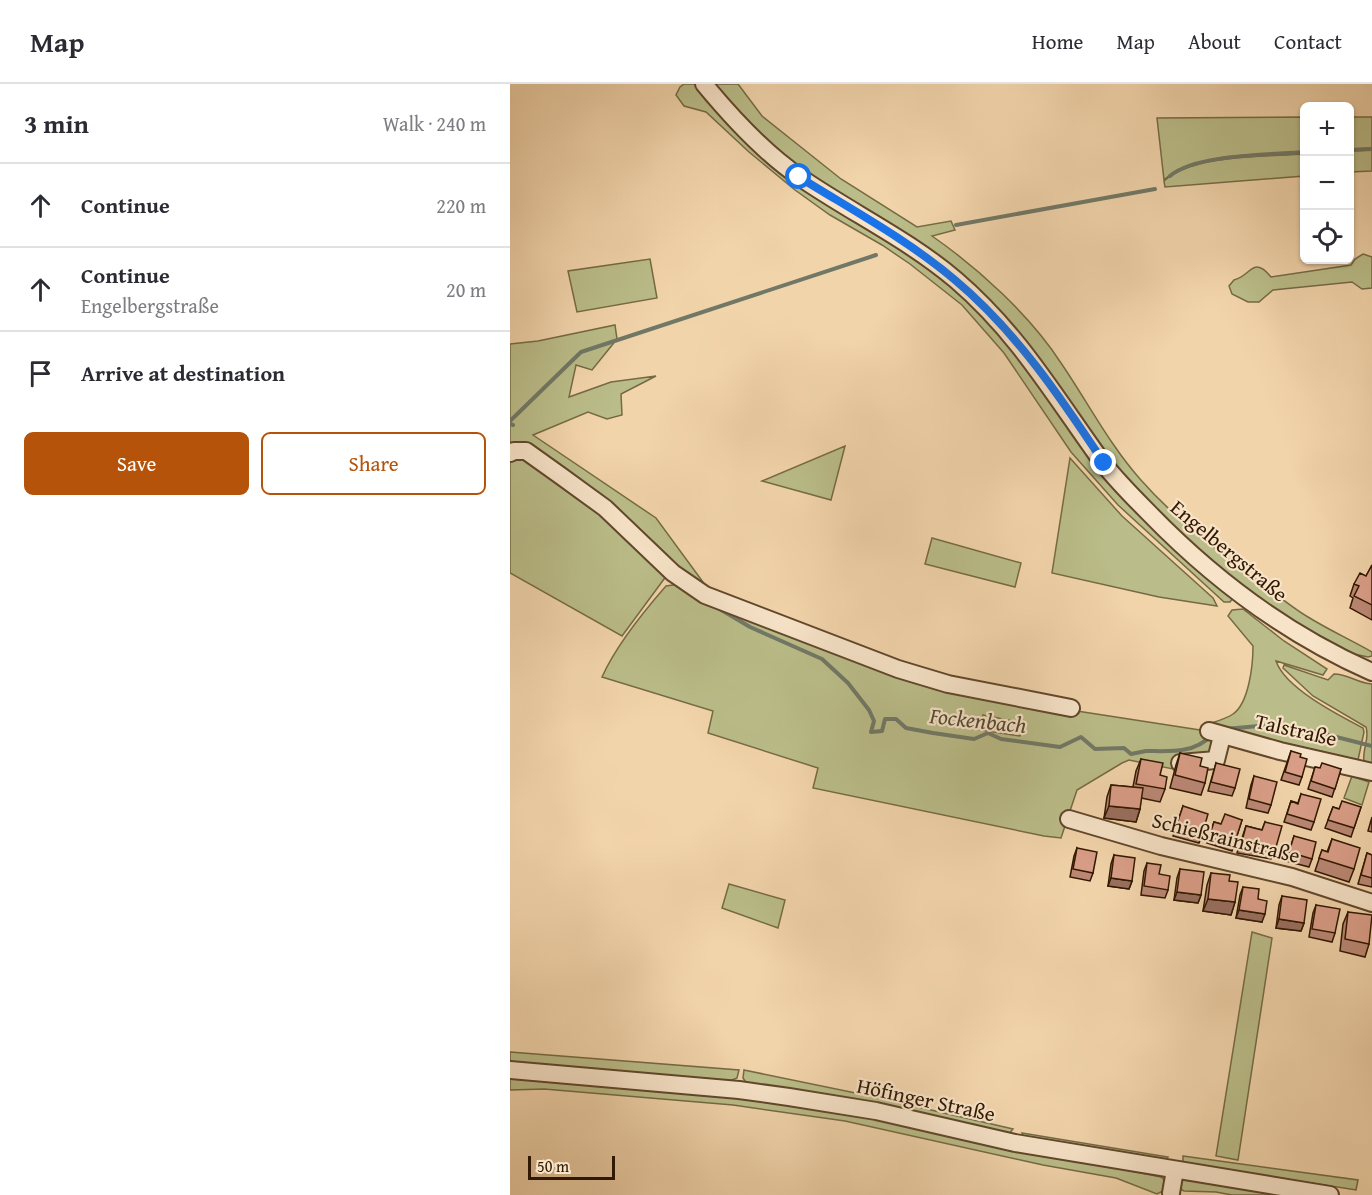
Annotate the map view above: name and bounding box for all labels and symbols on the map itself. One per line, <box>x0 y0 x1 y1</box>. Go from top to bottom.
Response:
route start <box>785 163 811 189</box>
route end <box>1090 449 1116 475</box>
street label: Engelbergstraße <box>1164 492 1295 609</box>
water label: Fockenbach <box>927 699 1028 741</box>
street label: Talstraße <box>1252 705 1340 754</box>
street label: Schießrainstraße <box>1149 804 1303 871</box>
street label: Höfinger Straße <box>854 1070 998 1129</box>
scale bar <box>528 1153 615 1180</box>

